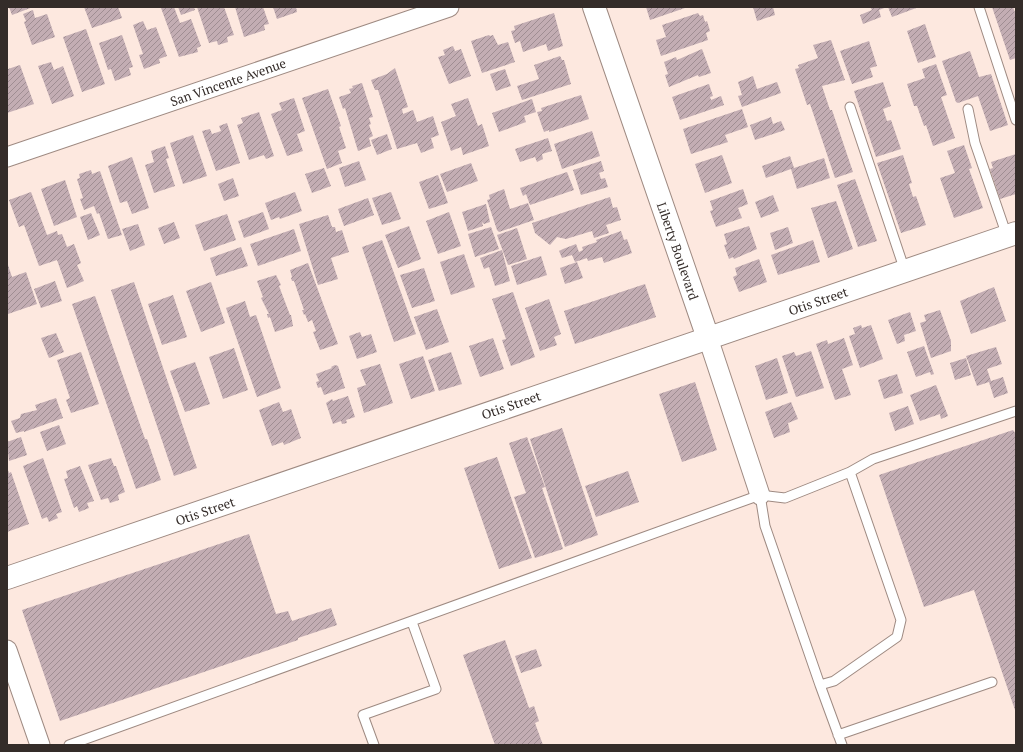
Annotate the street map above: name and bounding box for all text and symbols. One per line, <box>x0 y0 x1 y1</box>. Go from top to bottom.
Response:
street label: San Vincente Avenue <box>168 54 288 110</box>
street label: Liberty Boulevard <box>653 200 703 302</box>
street label: Otis Street <box>786 282 850 320</box>
street label: Otis Street <box>479 386 543 424</box>
street label: Otis Street <box>173 492 237 530</box>

